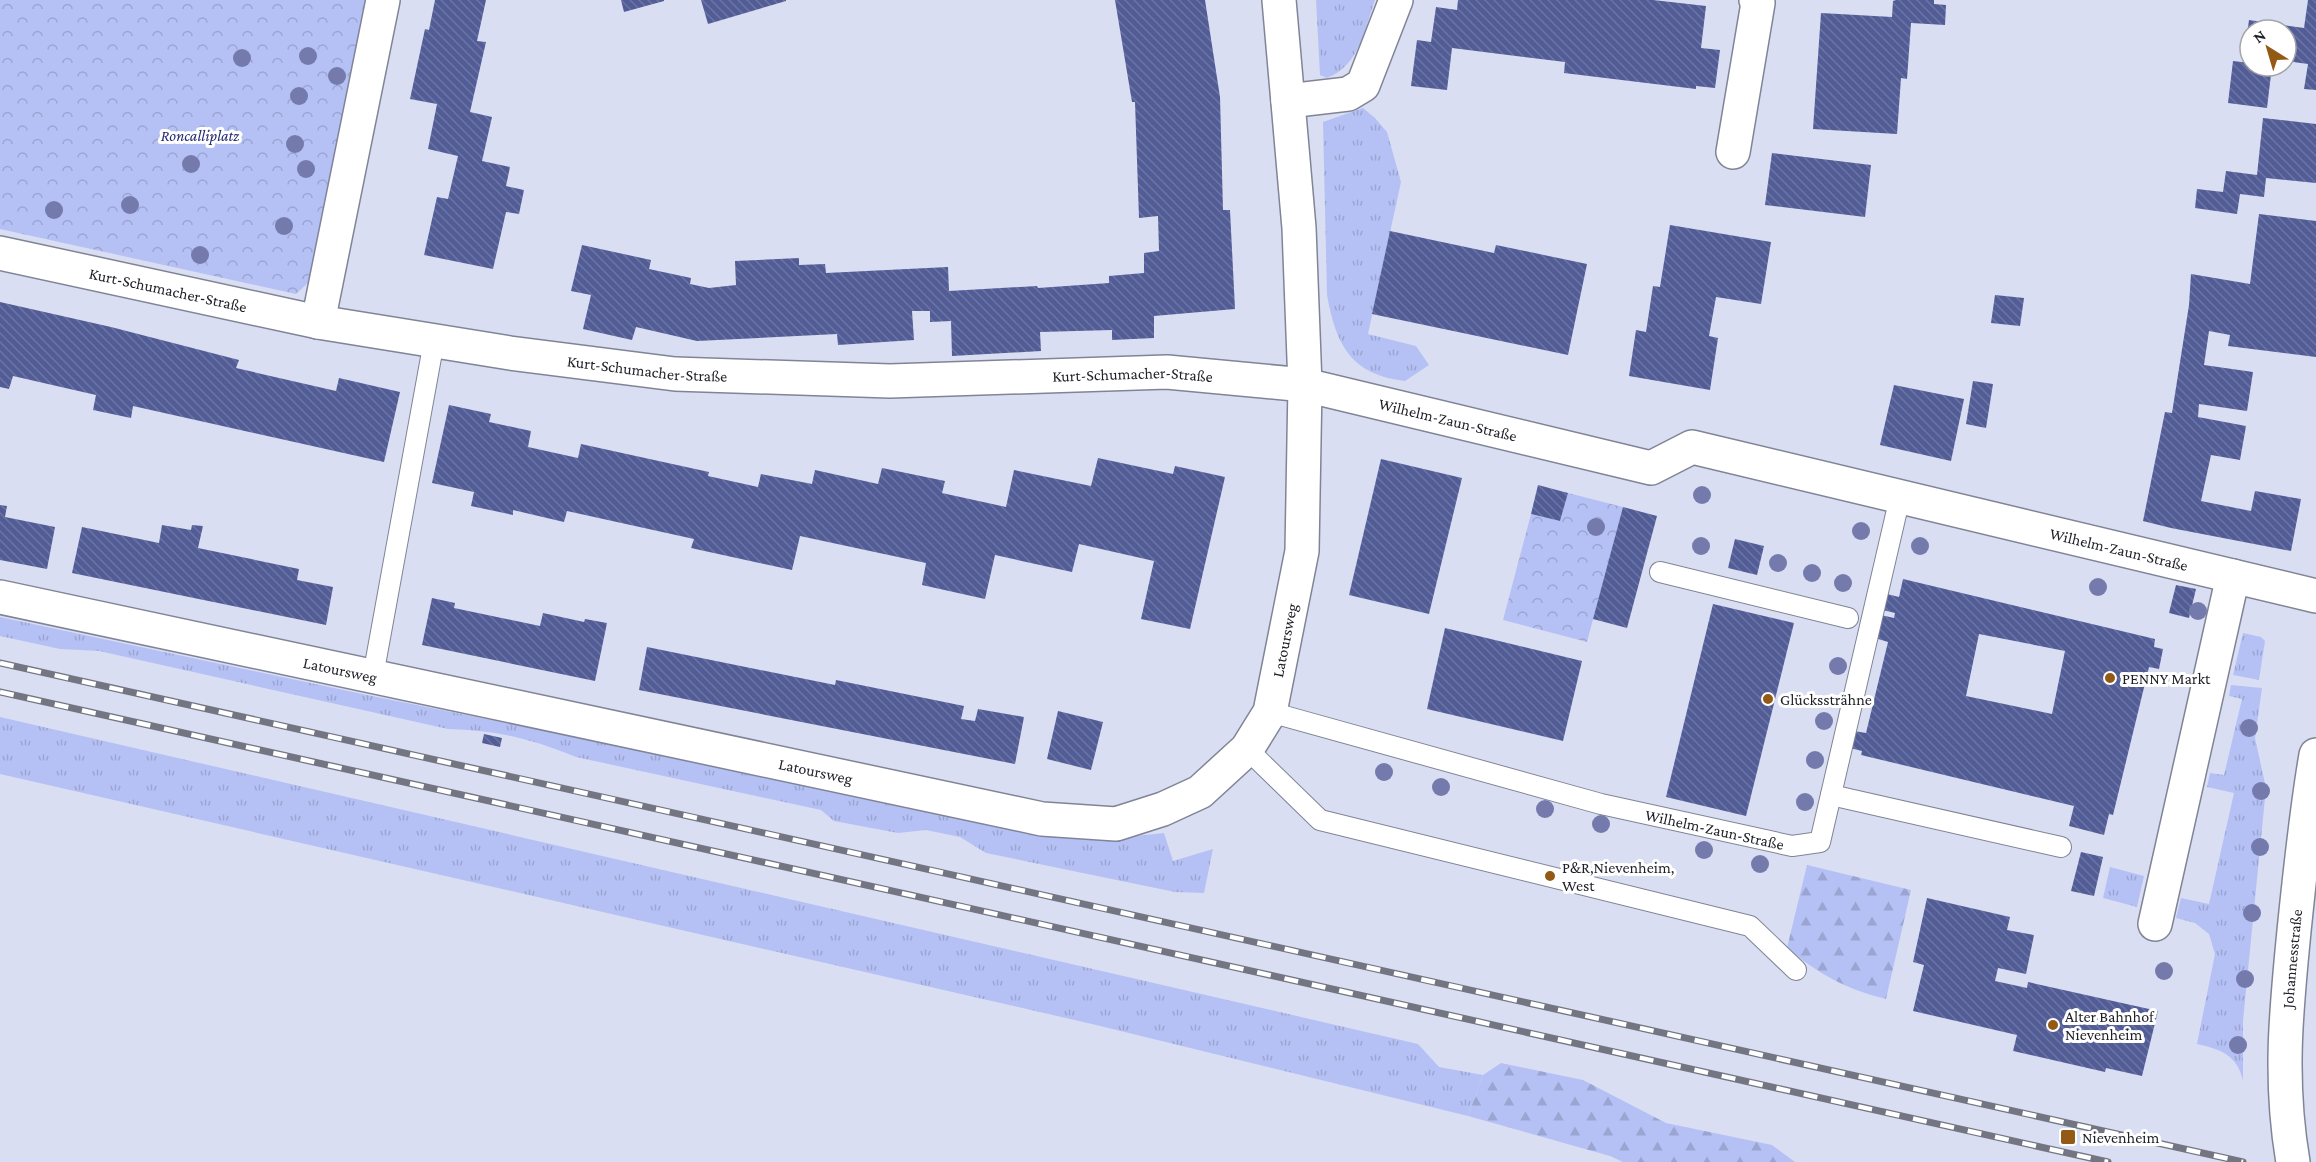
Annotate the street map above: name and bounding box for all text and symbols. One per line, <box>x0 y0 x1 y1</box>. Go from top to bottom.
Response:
north arrow <box>2238 18 2298 78</box>
text: N <box>2250 26 2269 46</box>
park label: Roncalliplatz <box>161 127 240 145</box>
street label: Kurt-Schumacher-Straße <box>88 264 248 315</box>
street label: Kurt-Schumacher-Straße <box>566 352 727 384</box>
street label: Kurt-Schumacher-Straße <box>1052 363 1213 385</box>
street label: Wilhelm-Zaun-Straße <box>1377 395 1519 444</box>
street label: Wilhelm-Zaun-Straße <box>2048 524 2190 574</box>
street label: Latoursweg <box>1269 601 1301 679</box>
street label: Latoursweg <box>302 653 379 687</box>
place label: PENNY Markt <box>2122 670 2211 687</box>
marker: PENNY Markt <box>2103 671 2117 685</box>
place label: Glückssträhne <box>1780 691 1872 708</box>
marker: Glückssträhne <box>1761 692 1775 706</box>
street label: Latoursweg <box>777 755 854 788</box>
street label: Wilhelm-Zaun-Straße <box>1644 806 1786 853</box>
place label: P&R,Nievenheim, West <box>1562 859 1674 894</box>
marker: P&R,Nievenheim, West <box>1543 869 1557 883</box>
street label: Johannesstraße <box>2278 908 2305 1011</box>
place label: Alter Bahnhof Nievenheim <box>2065 1008 2155 1043</box>
marker: Alter Bahnhof Nievenheim <box>2046 1018 2060 1032</box>
marker: Nievenheim <box>2059 1128 2077 1146</box>
place label: Nievenheim <box>2082 1129 2159 1146</box>

